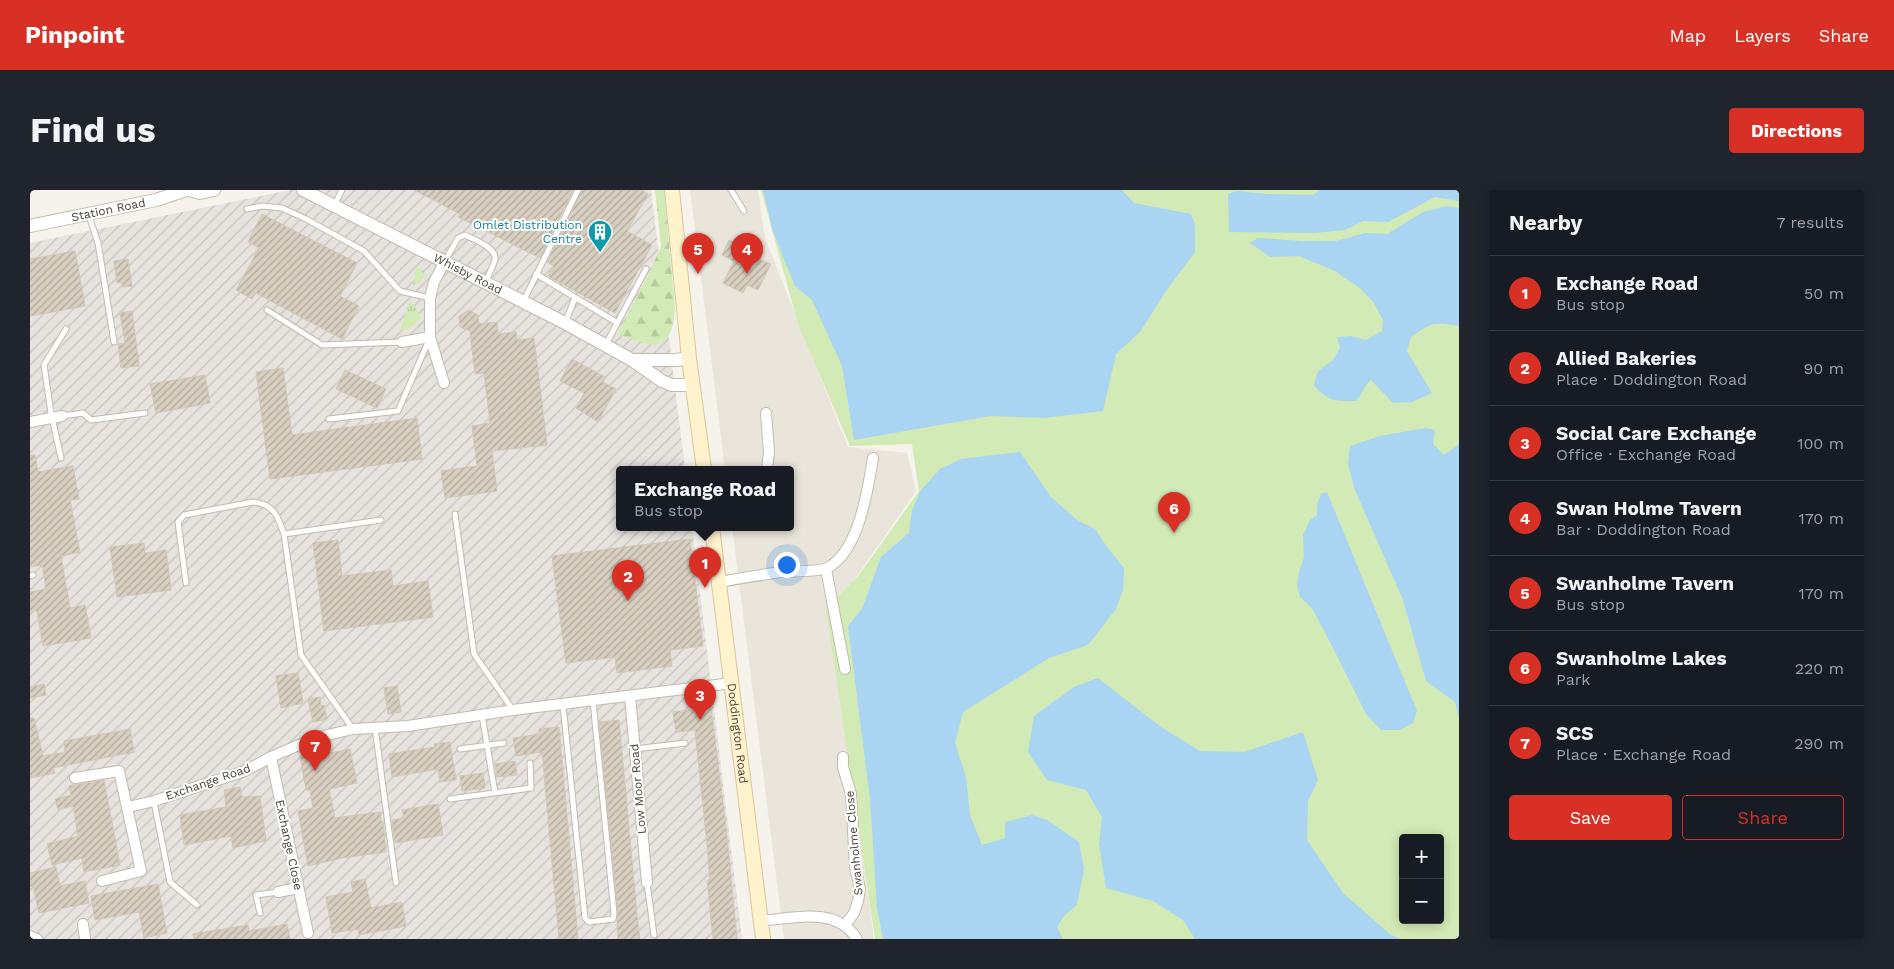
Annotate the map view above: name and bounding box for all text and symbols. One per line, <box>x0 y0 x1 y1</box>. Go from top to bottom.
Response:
text: Pinpoint <box>25 21 125 49</box>
text: Map <box>1669 25 1706 46</box>
text: Layers <box>1734 25 1791 46</box>
text: Share <box>1819 25 1869 46</box>
button: Directions <box>1729 108 1864 153</box>
text: Find us <box>30 109 156 151</box>
street label: Station Road <box>70 195 147 224</box>
text: Nearby <box>1509 210 1582 235</box>
text: 7 results <box>1777 213 1844 232</box>
place label: Omlet Distribution Centre <box>473 218 582 246</box>
building icon: Omlet Distribution Centre <box>587 219 613 253</box>
pin: 5 <box>682 233 714 274</box>
pin: 4 <box>731 233 763 274</box>
street label: Whisby Road <box>431 250 505 297</box>
text: Exchange Road <box>1556 272 1698 295</box>
text: 1 <box>1522 284 1528 303</box>
text: 50 m <box>1804 284 1844 303</box>
text: Bus stop <box>1556 295 1625 314</box>
text: Allied Bakeries <box>1556 347 1696 370</box>
text: 2 <box>1520 359 1530 378</box>
text: 90 m <box>1803 359 1844 378</box>
text: Place · Doddington Road <box>1556 370 1747 389</box>
text: Social Care Exchange <box>1556 422 1756 445</box>
text: 3 <box>1520 434 1530 453</box>
text: 100 m <box>1797 434 1844 453</box>
text: Office · Exchange Road <box>1556 445 1736 464</box>
popup <box>616 466 794 531</box>
text: Exchange Road <box>634 478 776 501</box>
pin: 6 <box>1158 492 1190 533</box>
text: Swan Holme Tavern <box>1556 497 1742 520</box>
text: Bus stop <box>634 501 703 520</box>
text: 4 <box>1520 509 1530 528</box>
text: 170 m <box>1798 509 1844 528</box>
text: Bar · Doddington Road <box>1556 520 1731 539</box>
pin: 1 <box>689 547 721 588</box>
your location <box>774 552 800 578</box>
pin: 2 <box>612 560 644 601</box>
text: Swanholme Tavern <box>1556 572 1734 595</box>
text: 5 <box>1520 584 1530 603</box>
text: 170 m <box>1798 584 1844 603</box>
text: Bus stop <box>1556 595 1625 614</box>
text: Swanholme Lakes <box>1556 647 1727 670</box>
text: 6 <box>1520 659 1530 678</box>
text: 220 m <box>1795 659 1844 678</box>
text: Park <box>1556 670 1590 689</box>
pin: 3 <box>684 679 716 720</box>
street label: Doddington Road <box>724 682 751 784</box>
text: SCS <box>1556 722 1593 745</box>
pin: 7 <box>299 730 331 771</box>
text: 7 <box>1520 734 1530 753</box>
text: 290 m <box>1794 734 1844 753</box>
street label: Low Moor Road <box>627 743 649 835</box>
text: Place · Exchange Road <box>1556 745 1731 764</box>
street label: Exchange Road <box>164 761 252 803</box>
street label: Swanholme Close <box>842 790 866 896</box>
button: Save <box>1509 795 1672 840</box>
button: Share <box>1682 795 1844 840</box>
street label: Exchange Close <box>273 799 305 891</box>
map controls <box>1399 834 1444 924</box>
button: + <box>1399 834 1444 879</box>
button: − <box>1399 879 1444 924</box>

